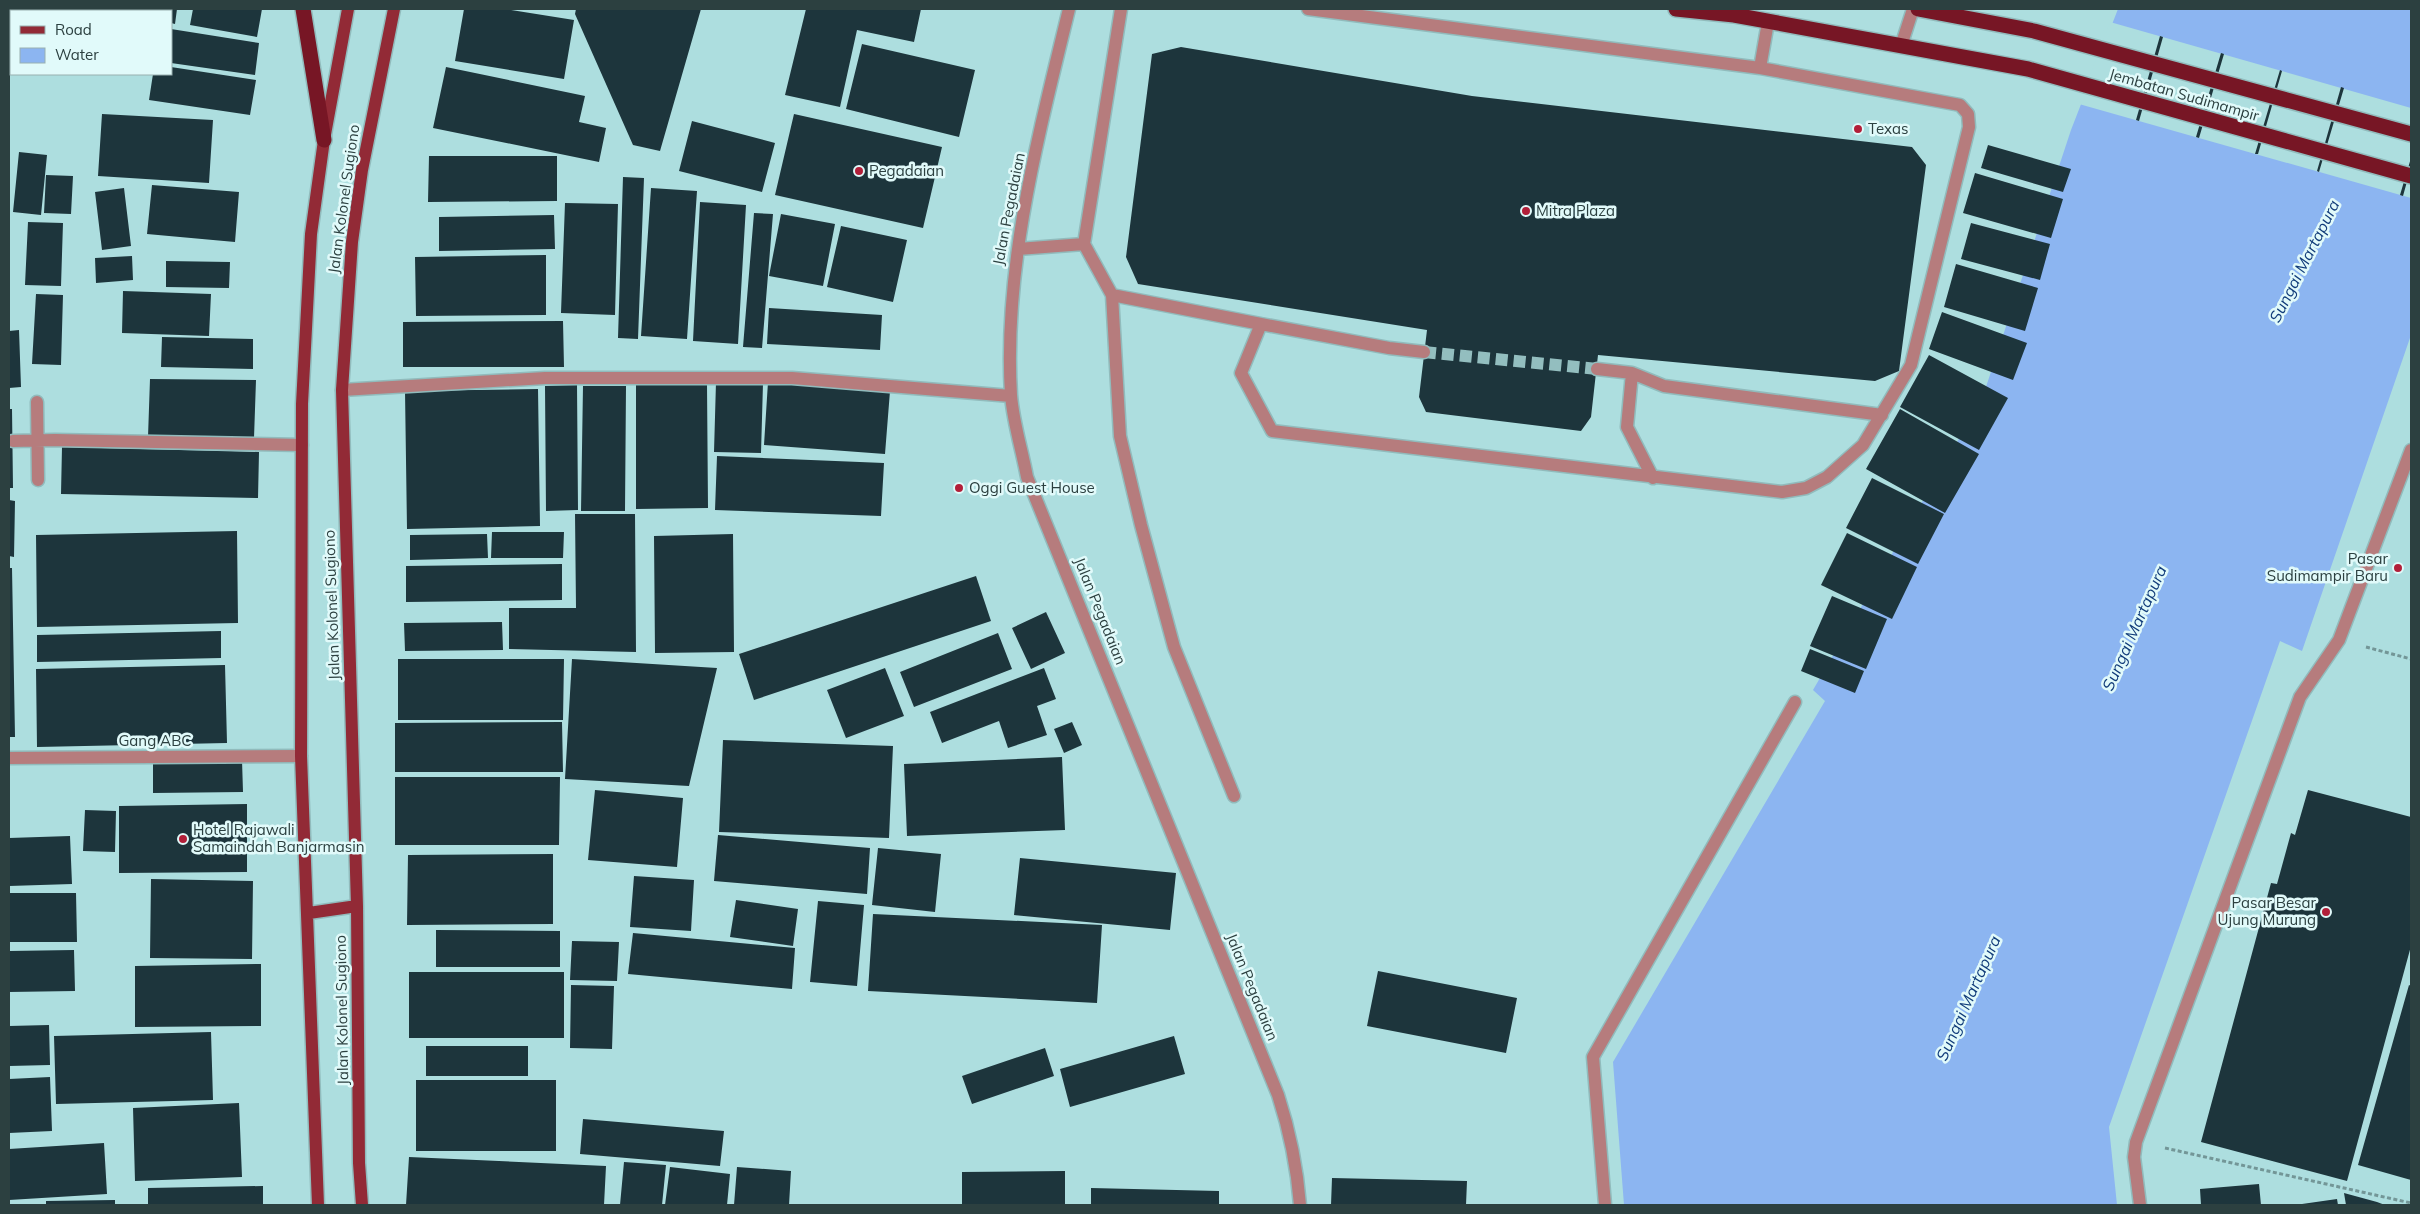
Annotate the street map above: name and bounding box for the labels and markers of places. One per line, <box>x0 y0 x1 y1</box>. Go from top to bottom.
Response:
place label: Texas <box>1868 119 1908 138</box>
marker: Texas <box>1852 123 1864 135</box>
place label: Pegadaian <box>869 161 944 180</box>
marker: Pegadaian <box>853 165 865 177</box>
place label: Mitra Plaza <box>1536 201 1615 220</box>
marker: Mitra Plaza <box>1520 205 1532 217</box>
place label: Oggi Guest House <box>969 478 1095 497</box>
marker: Oggi Guest House <box>953 482 965 494</box>
place label: Pasar Sudimampir Baru <box>2267 549 2389 585</box>
marker: Pasar Sudimampir Baru <box>2392 562 2404 574</box>
place label: Hotel Rajawali Samaindah Banjarmasin <box>193 820 365 856</box>
marker: Hotel Rajawali Samaindah Banjarmasin <box>177 833 189 845</box>
place label: Pasar Besar Ujung Murung <box>2218 893 2317 929</box>
marker: Pasar Besar Ujung Murung <box>2320 906 2332 918</box>

